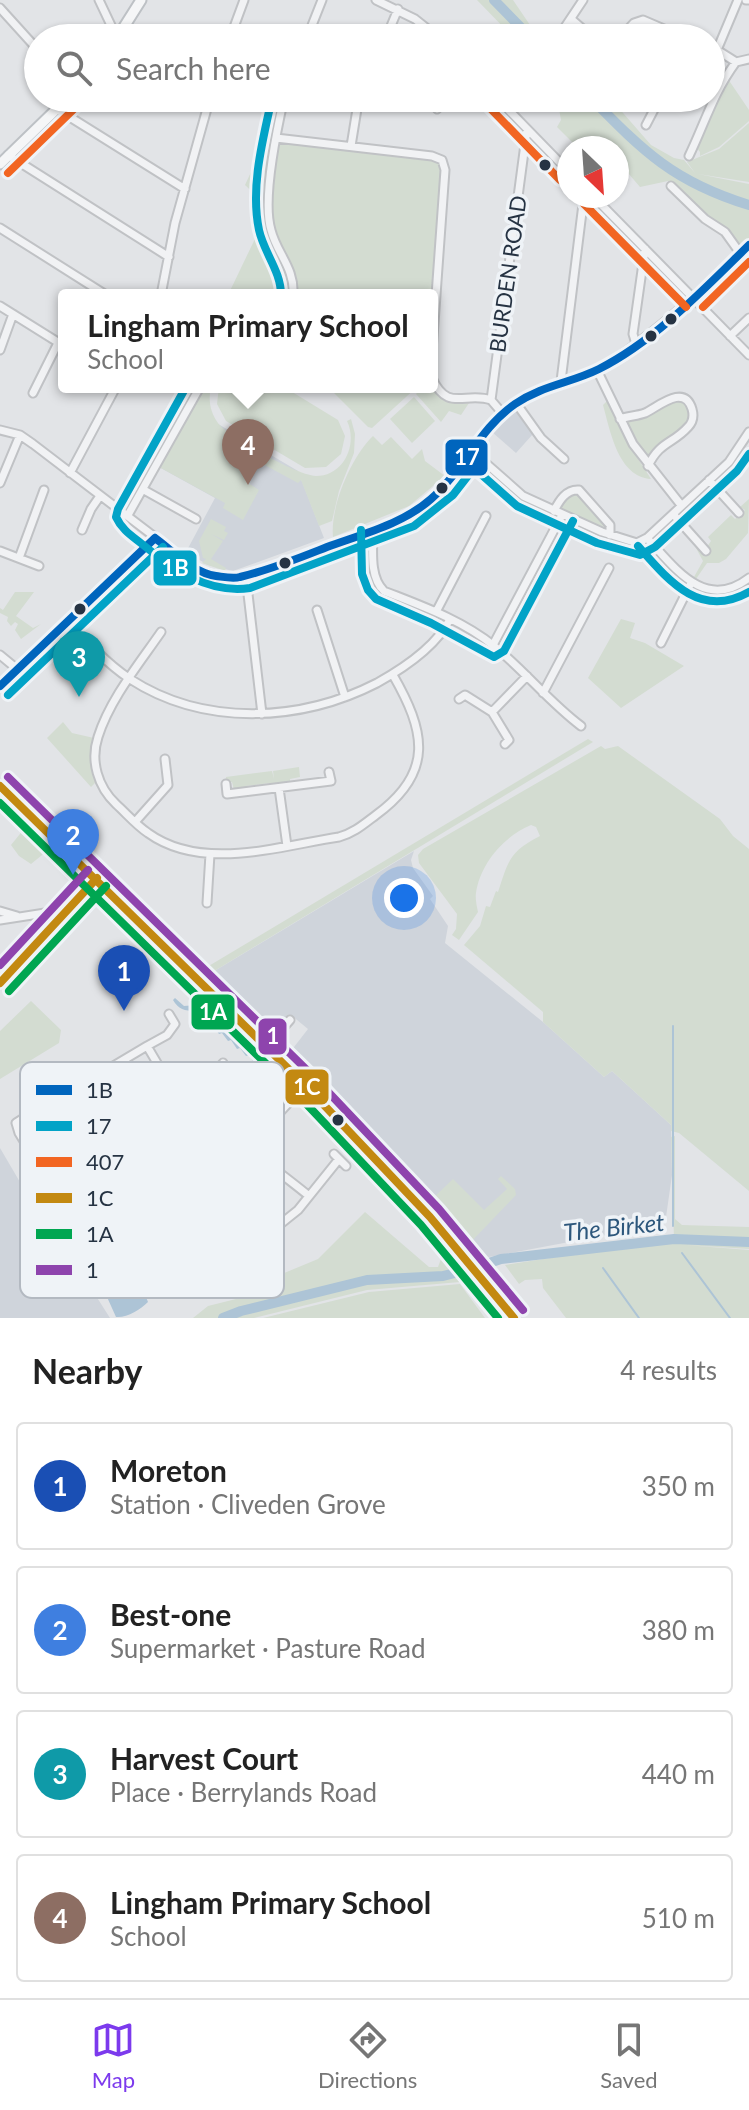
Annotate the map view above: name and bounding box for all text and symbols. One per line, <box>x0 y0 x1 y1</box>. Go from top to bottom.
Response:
search box <box>24 24 725 112</box>
icon: search <box>52 46 96 90</box>
text: Search here <box>116 50 271 86</box>
north arrow <box>557 136 629 208</box>
unlabelled marker <box>537 157 553 173</box>
street label: BURDEN ROAD <box>483 194 532 354</box>
popup <box>58 289 438 393</box>
text: Lingham Primary School <box>87 307 409 343</box>
unlabelled marker <box>663 311 679 327</box>
unlabelled marker <box>643 328 659 344</box>
text: School <box>87 343 164 375</box>
pin: 4 <box>222 419 274 485</box>
line badge: 17 <box>444 438 489 477</box>
text: 17 <box>454 443 480 470</box>
unlabelled marker <box>434 480 450 496</box>
line badge: 1B <box>152 549 198 587</box>
text: 1B <box>161 554 189 581</box>
unlabelled marker <box>277 555 293 571</box>
unlabelled marker <box>72 601 88 617</box>
pin: 3 <box>53 631 105 697</box>
pin: 2 <box>47 809 99 875</box>
your location <box>384 878 424 918</box>
pin: 1 <box>98 945 150 1011</box>
line badge: 1A <box>190 993 236 1031</box>
text: 1A <box>199 998 228 1025</box>
line badge: 1 <box>257 1017 288 1056</box>
text: 1 <box>267 1022 279 1049</box>
legend <box>20 1062 284 1298</box>
line badge: 1C <box>284 1068 330 1106</box>
text: 1C <box>293 1073 321 1100</box>
text: 1B <box>86 1076 113 1103</box>
text: 17 <box>86 1112 112 1139</box>
unlabelled marker <box>330 1112 346 1128</box>
text: 407 <box>86 1148 124 1175</box>
text: 1C <box>86 1184 114 1211</box>
water label: The Birket <box>562 1207 666 1246</box>
text: 1A <box>86 1220 114 1247</box>
text: 1 <box>86 1256 99 1283</box>
text: Nearby <box>32 1350 143 1391</box>
text: 4 results <box>620 1354 717 1386</box>
text: Moreton <box>110 1452 227 1488</box>
text: 1 <box>52 1470 68 1502</box>
text: 350 m <box>642 1470 715 1502</box>
text: Station · Cliveden Grove <box>110 1488 386 1520</box>
text: Best-one <box>110 1596 231 1632</box>
text: 2 <box>52 1614 68 1646</box>
text: 380 m <box>642 1614 715 1646</box>
text: Supermarket · Pasture Road <box>110 1632 426 1664</box>
text: Harvest Court <box>110 1740 298 1776</box>
text: 3 <box>52 1758 68 1790</box>
text: 440 m <box>642 1758 715 1790</box>
text: Place · Berrylands Road <box>110 1776 377 1808</box>
text: Lingham Primary School <box>110 1884 431 1920</box>
text: 4 <box>52 1902 68 1934</box>
text: 510 m <box>642 1902 715 1934</box>
text: School <box>110 1920 187 1952</box>
tab: Map <box>91 2018 135 2093</box>
tab: Directions <box>318 2018 417 2093</box>
tab: Saved <box>600 2018 658 2093</box>

